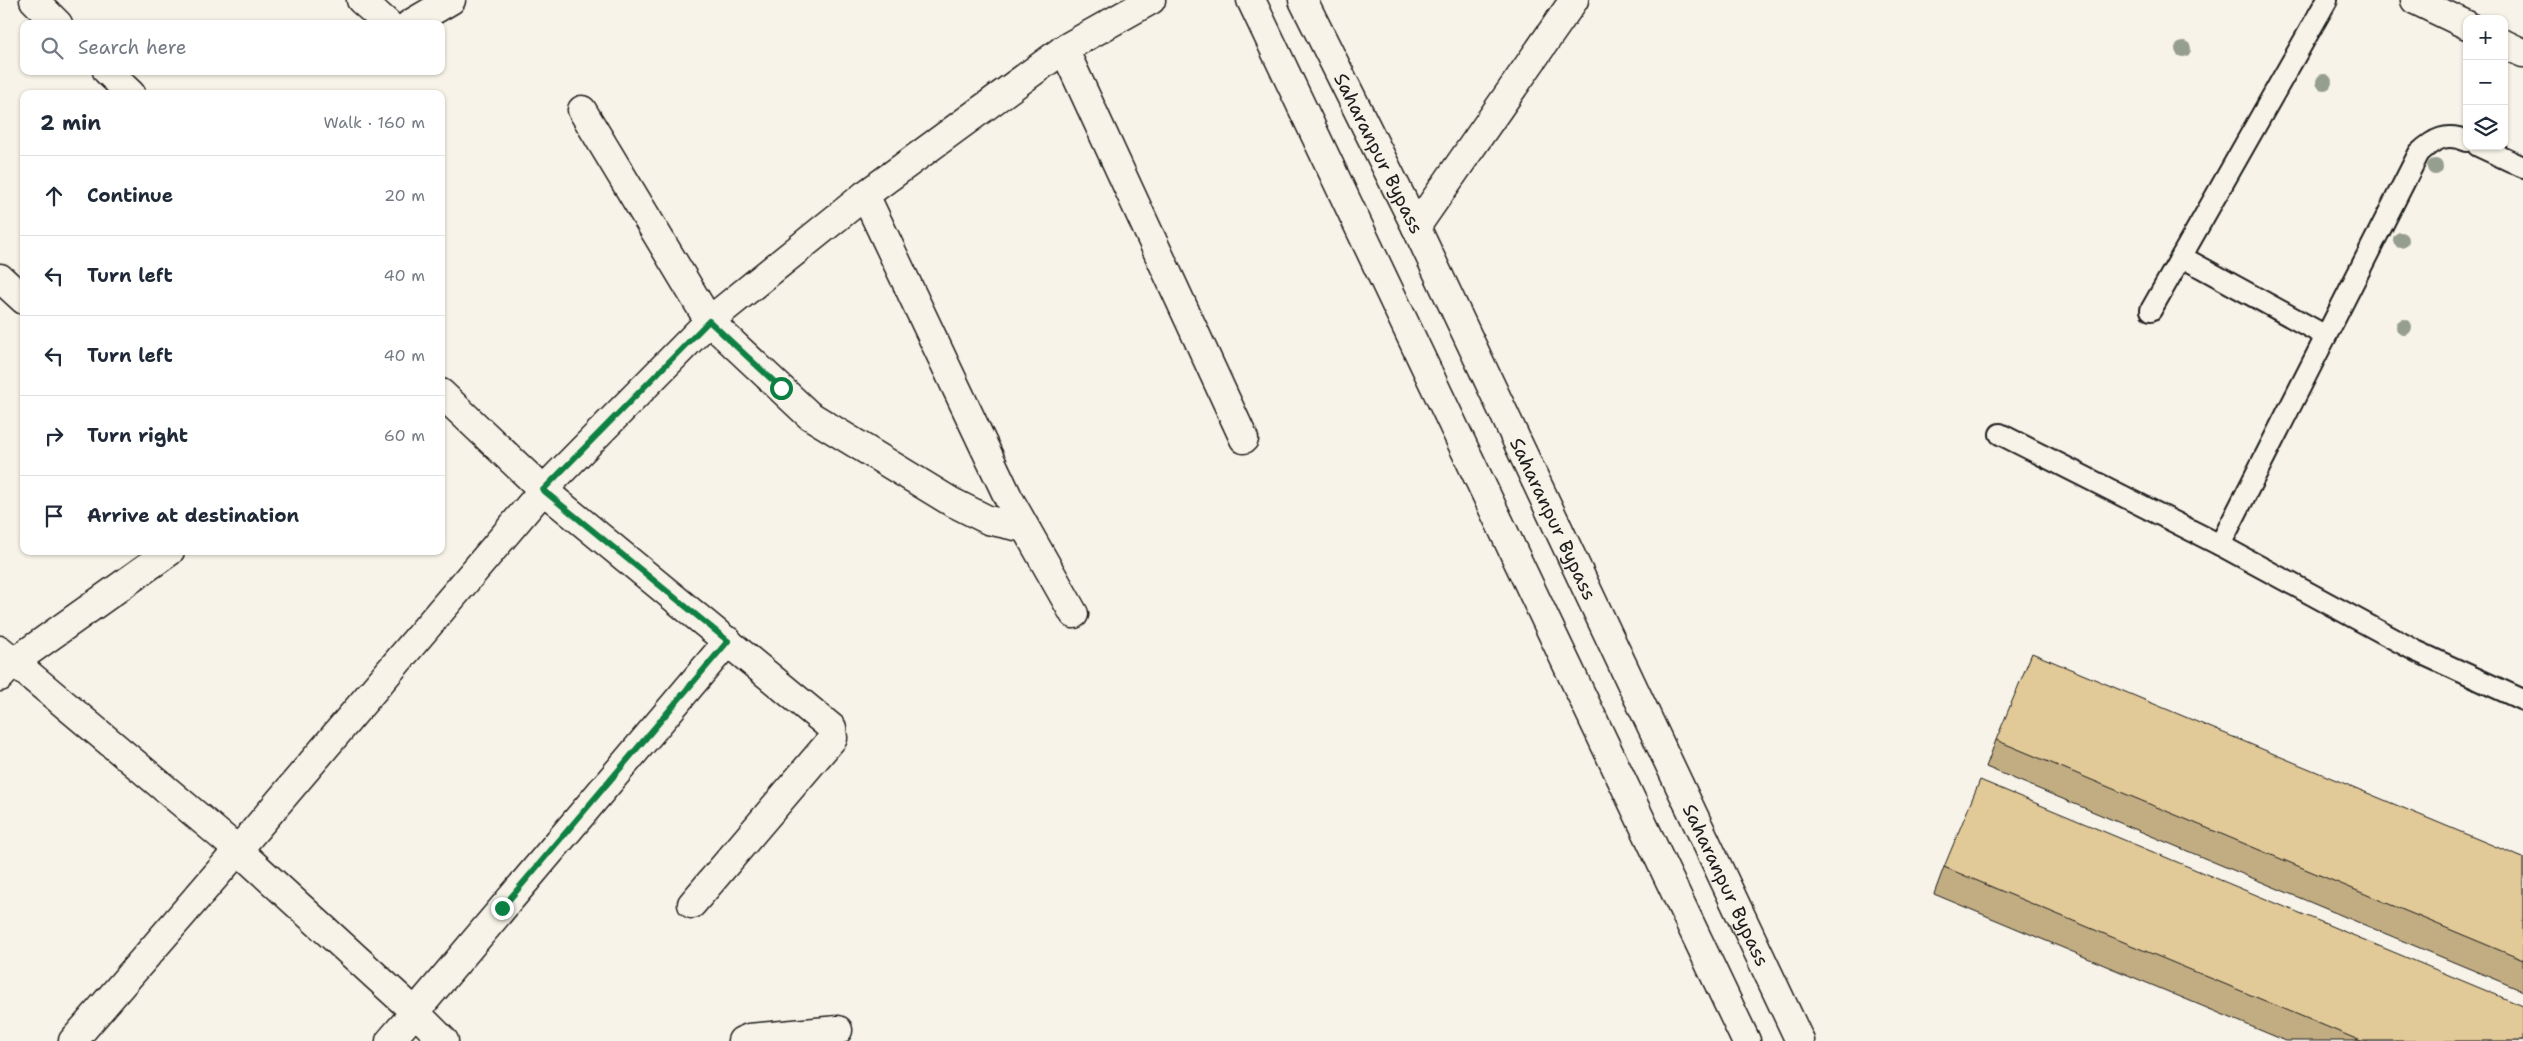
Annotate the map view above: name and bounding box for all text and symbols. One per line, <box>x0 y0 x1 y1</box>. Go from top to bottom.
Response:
map controls <box>2463 15 2508 150</box>
button: + <box>2463 15 2508 60</box>
search box <box>20 20 445 75</box>
icon: search <box>38 34 66 62</box>
text: Search here <box>78 35 187 60</box>
button: − <box>2463 60 2508 105</box>
street label: Saharanpur Bypass <box>1328 69 1429 238</box>
button: layers <box>2463 105 2508 150</box>
text: 2 min <box>40 109 101 137</box>
text: Walk · 160 m <box>324 112 425 133</box>
icon: ahead <box>40 182 68 210</box>
text: Continue <box>87 183 173 208</box>
text: 20 m <box>384 185 425 206</box>
icon: left <box>40 262 68 290</box>
text: Turn left <box>87 263 173 288</box>
text: 40 m <box>383 265 425 286</box>
icon: left <box>40 342 68 370</box>
text: Turn left <box>87 343 173 368</box>
text: 40 m <box>383 345 425 366</box>
route start <box>770 377 793 400</box>
icon: right <box>40 422 68 450</box>
text: Turn right <box>87 423 188 448</box>
text: 60 m <box>384 425 425 446</box>
street label: Saharanpur Bypass <box>1504 434 1602 604</box>
icon: arrive <box>40 502 68 530</box>
text: Arrive at destination <box>87 503 299 528</box>
street label: Saharanpur Bypass <box>1677 800 1775 970</box>
route end <box>491 897 514 920</box>

